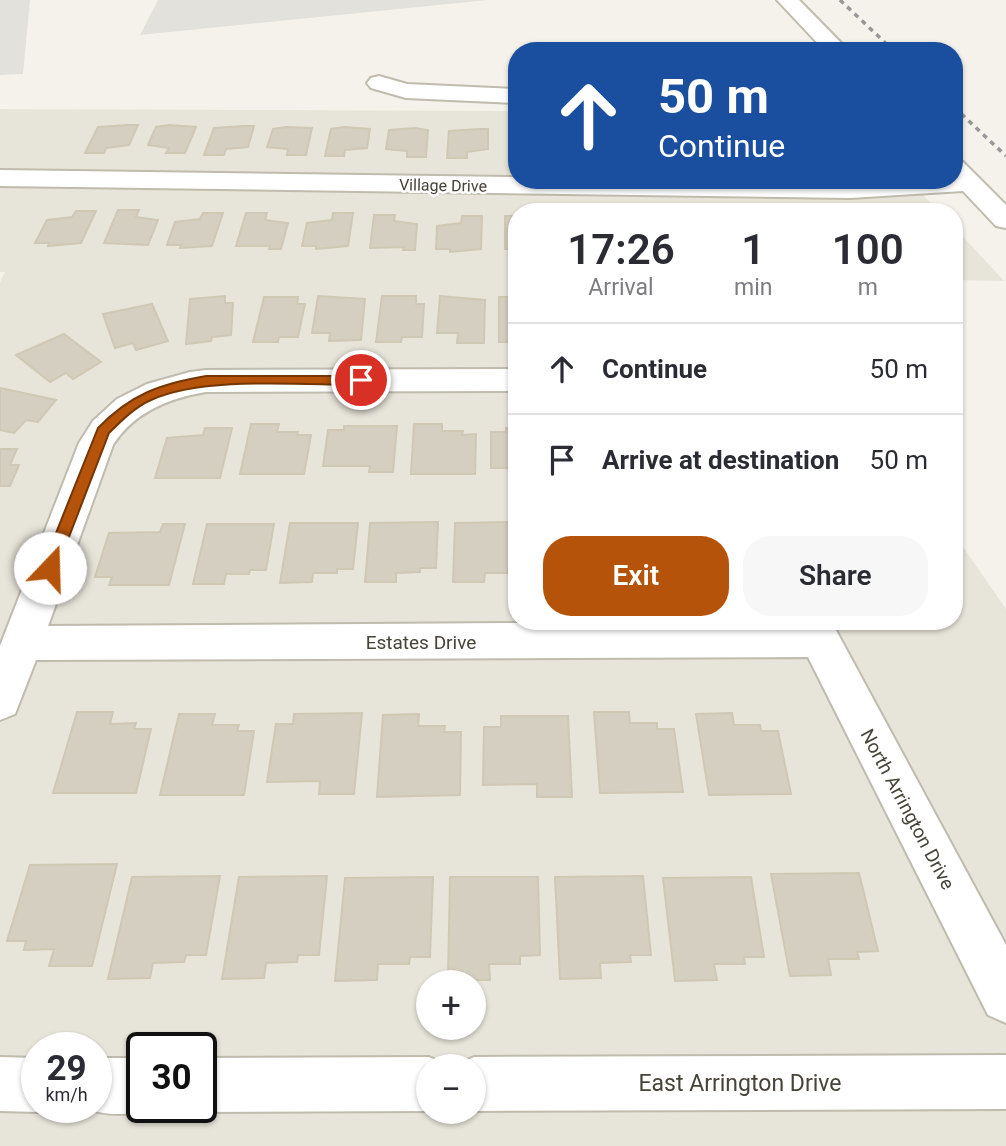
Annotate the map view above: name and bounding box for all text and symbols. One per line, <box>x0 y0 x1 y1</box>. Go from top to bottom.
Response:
text: 50 m <box>658 68 769 125</box>
icon: ahead <box>543 70 634 161</box>
text: Continue <box>658 127 785 165</box>
street label: Village Drive <box>399 175 487 196</box>
text: 17:26 <box>567 225 675 274</box>
text: 1 <box>741 225 765 274</box>
text: 100 <box>832 225 904 274</box>
text: Arrival <box>588 274 654 301</box>
text: min <box>734 274 772 301</box>
text: m <box>858 274 878 301</box>
pin <box>331 350 391 410</box>
icon: ahead <box>543 350 581 388</box>
text: Continue <box>602 354 707 384</box>
text: 50 m <box>870 354 928 384</box>
icon: arrive <box>342 361 380 399</box>
icon: arrive <box>543 441 581 479</box>
text: Arrive at destination <box>602 445 839 475</box>
text: 50 m <box>870 445 928 475</box>
position arrow <box>13 531 87 605</box>
button: Exit <box>543 536 729 616</box>
button: Share <box>743 536 928 616</box>
street label: Estates Drive <box>366 631 476 654</box>
street label: North Arrington Drive <box>856 725 960 893</box>
map controls <box>416 970 486 1124</box>
button: + <box>416 970 486 1040</box>
speed limit sign: 30 <box>126 1032 217 1123</box>
text: 29 <box>46 1048 87 1089</box>
button: − <box>416 1054 486 1124</box>
street label: East Arrington Drive <box>639 1070 841 1097</box>
text: km/h <box>45 1084 88 1105</box>

